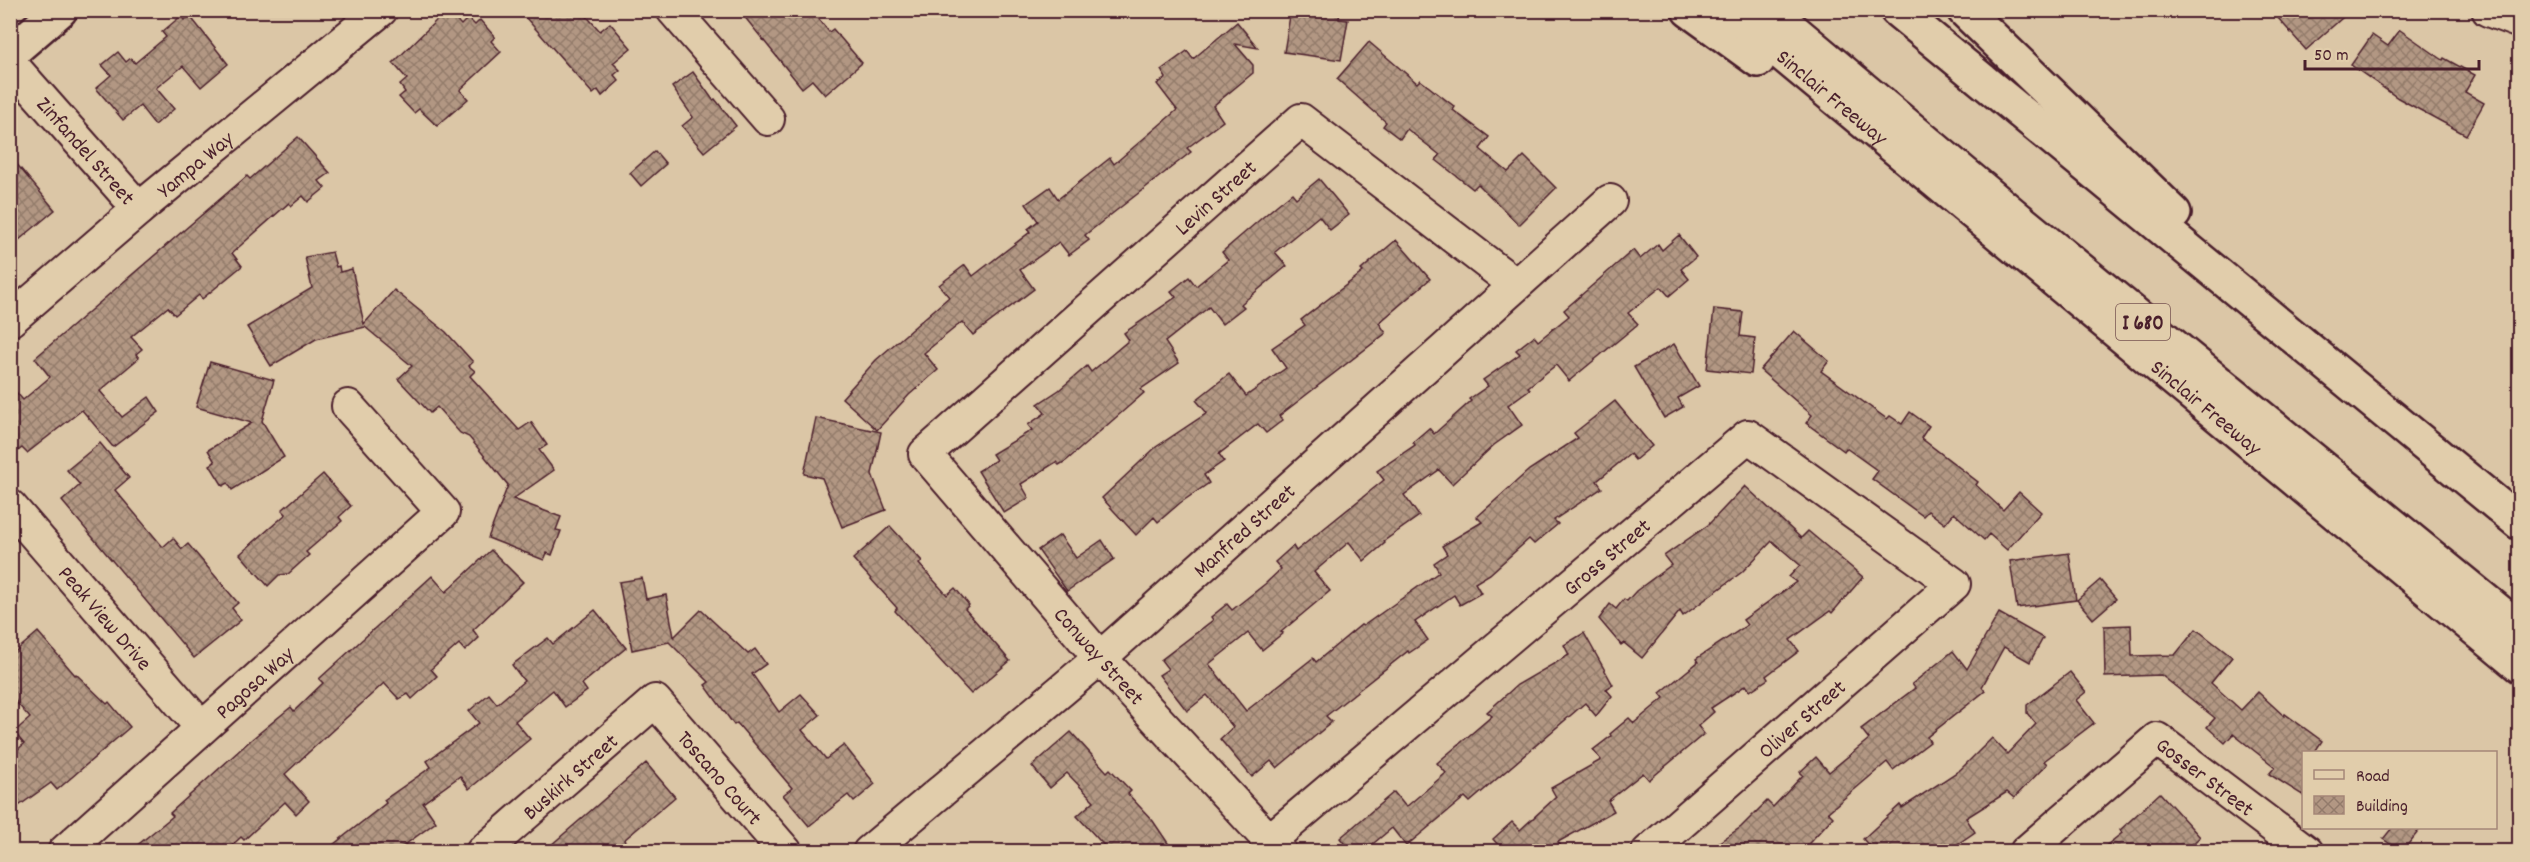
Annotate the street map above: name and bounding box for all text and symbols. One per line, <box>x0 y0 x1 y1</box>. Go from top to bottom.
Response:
scale bar <box>2305 33 2479 71</box>
street label: Sinclair Freeway <box>1768 43 1894 155</box>
text: 50 m <box>2314 44 2349 69</box>
street label: Zinfandel Street <box>28 91 141 213</box>
street label: Yampa Way <box>152 125 242 207</box>
street label: Levin Street <box>1169 154 1265 244</box>
road number: I 680 <box>2116 304 2170 340</box>
street label: Sinclair Freeway <box>2142 354 2268 465</box>
street label: Manfred Street <box>1188 478 1304 586</box>
street label: Gross Street <box>1558 513 1659 605</box>
street label: Peak View Drive <box>49 560 158 679</box>
street label: Conway Street <box>1045 601 1150 713</box>
street label: Pagosa Way <box>210 640 303 728</box>
street label: Oliver Street <box>1753 674 1854 768</box>
street label: Toscano Court <box>668 725 768 833</box>
street label: Buskirk Street <box>517 728 626 829</box>
street label: Gosser Street <box>2148 731 2259 826</box>
legend <box>2302 751 2497 829</box>
text: Road <box>2356 765 2390 790</box>
text: Building <box>2356 795 2408 820</box>

